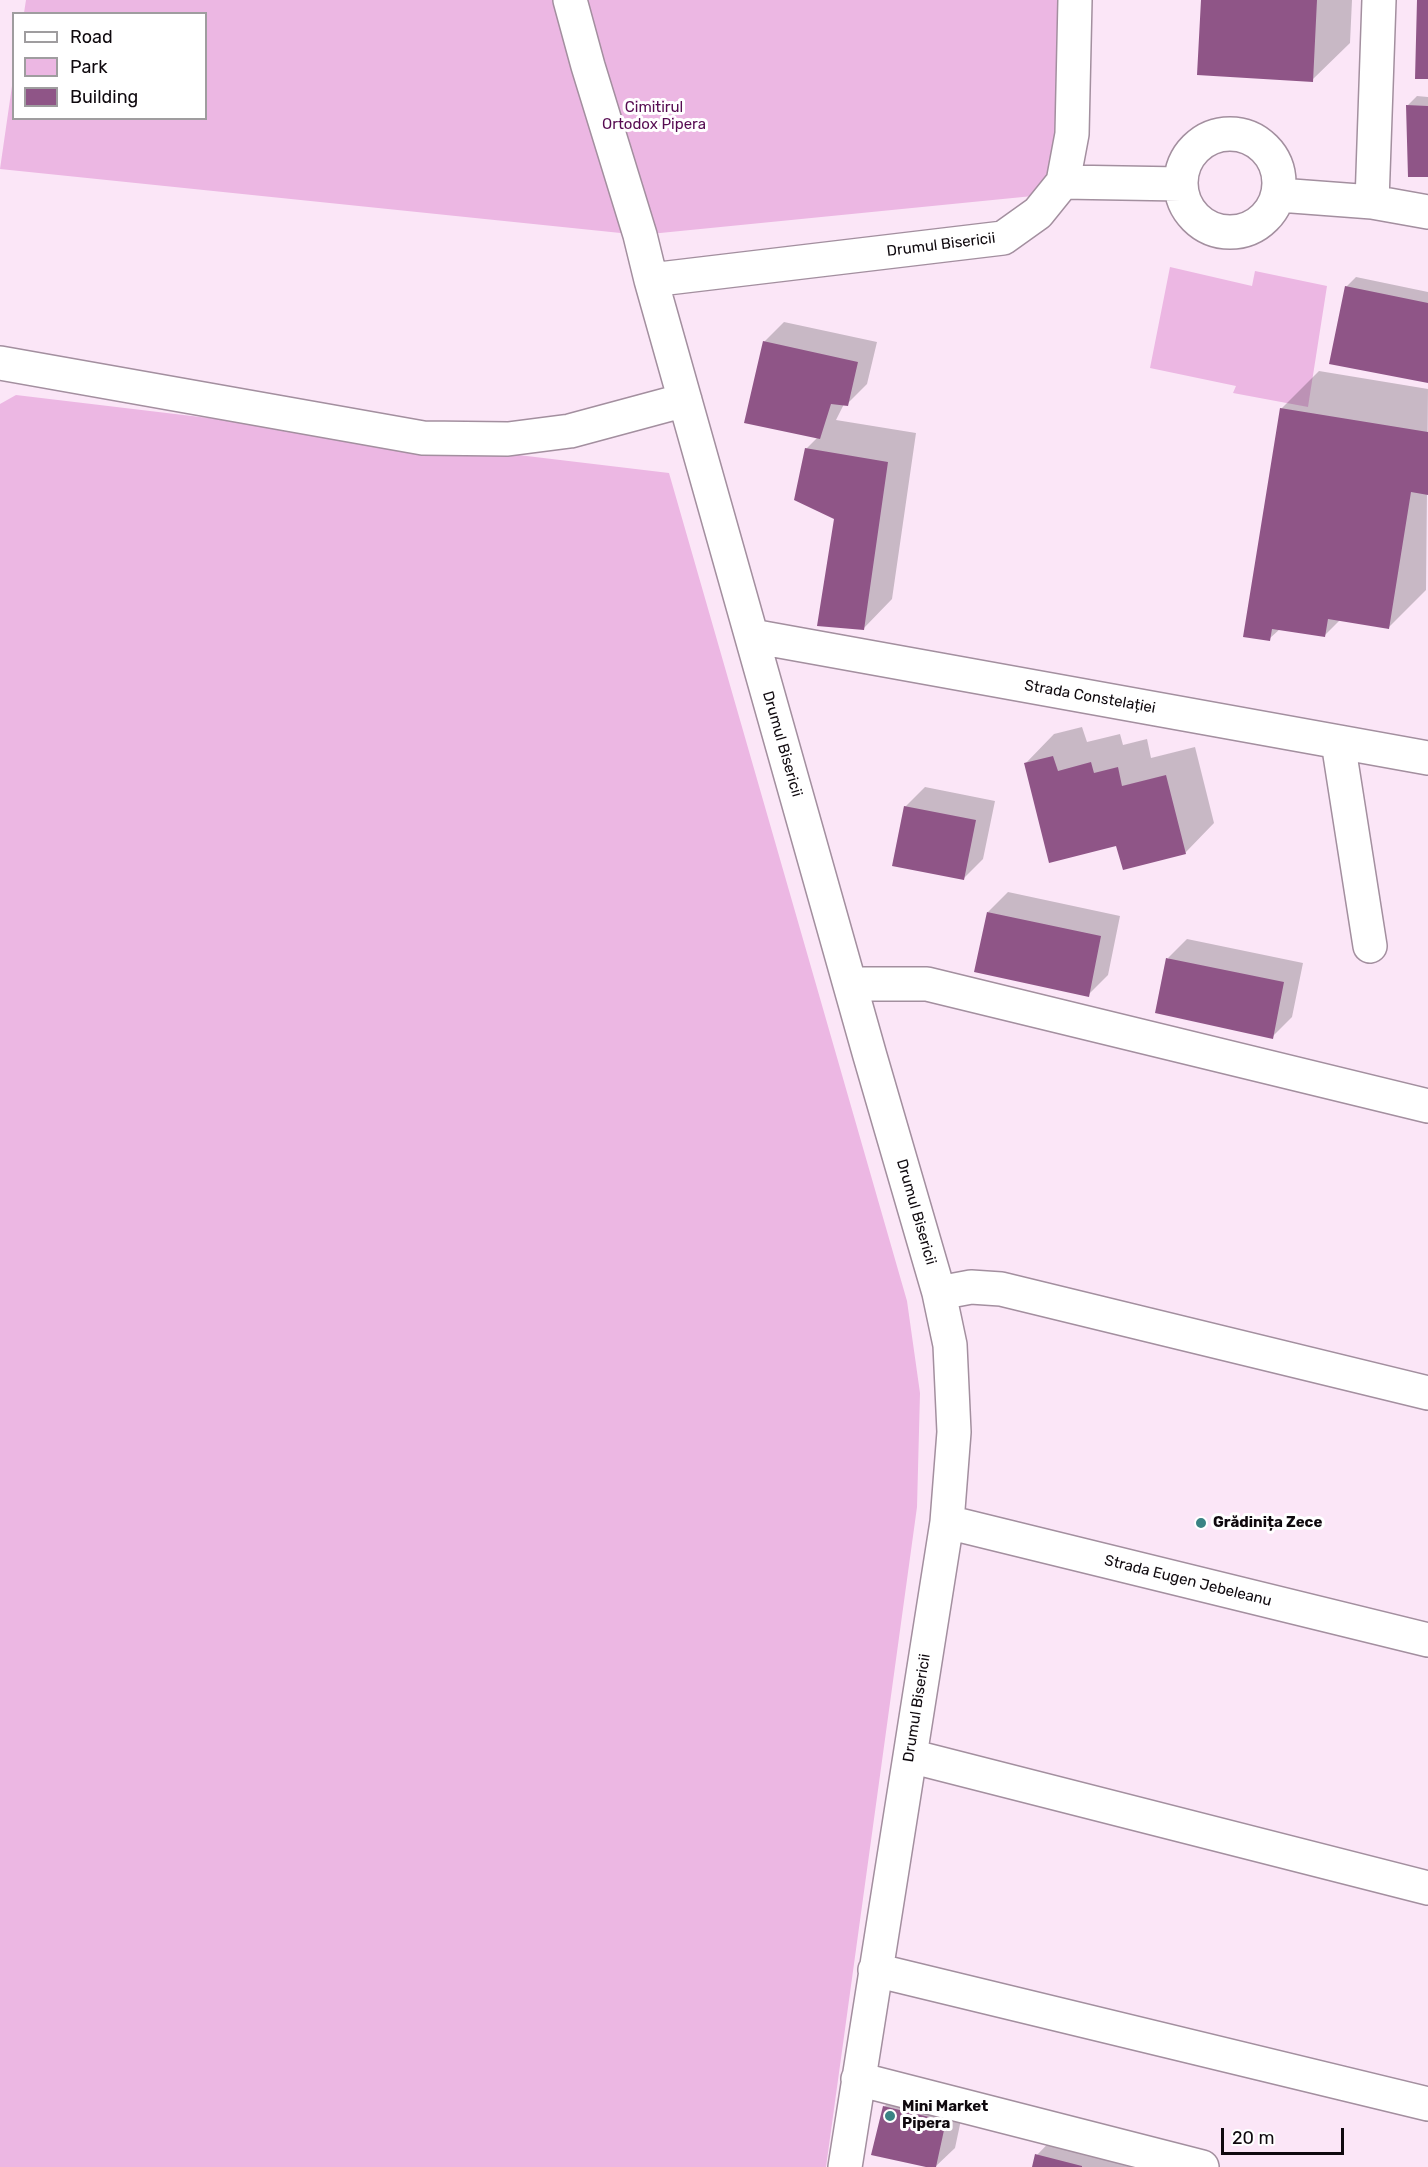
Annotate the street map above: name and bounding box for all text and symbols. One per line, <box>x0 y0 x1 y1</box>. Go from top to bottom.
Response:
legend <box>12 12 207 120</box>
text: Road <box>70 26 113 48</box>
text: Park <box>70 56 107 78</box>
text: Building <box>70 86 138 108</box>
park label: Cimitirul Ortodox Pipera <box>602 99 706 134</box>
street label: Drumul Bisericii <box>886 229 996 261</box>
street label: Strada Constelației <box>1023 677 1157 717</box>
street label: Drumul Bisericii <box>758 689 806 799</box>
street label: Drumul Bisericii <box>892 1157 940 1267</box>
place label: Grădinița Zece <box>1213 1514 1322 1532</box>
marker: Grădinița Zece <box>1194 1516 1208 1530</box>
street label: Strada Eugen Jebeleanu <box>1102 1551 1274 1611</box>
street label: Drumul Bisericii <box>900 1653 934 1763</box>
place label: Mini Market Pipera <box>902 2098 988 2133</box>
marker: Mini Market Pipera <box>883 2109 897 2123</box>
scale bar <box>1224 2116 1347 2154</box>
text: 20 m <box>1232 2127 1274 2149</box>

